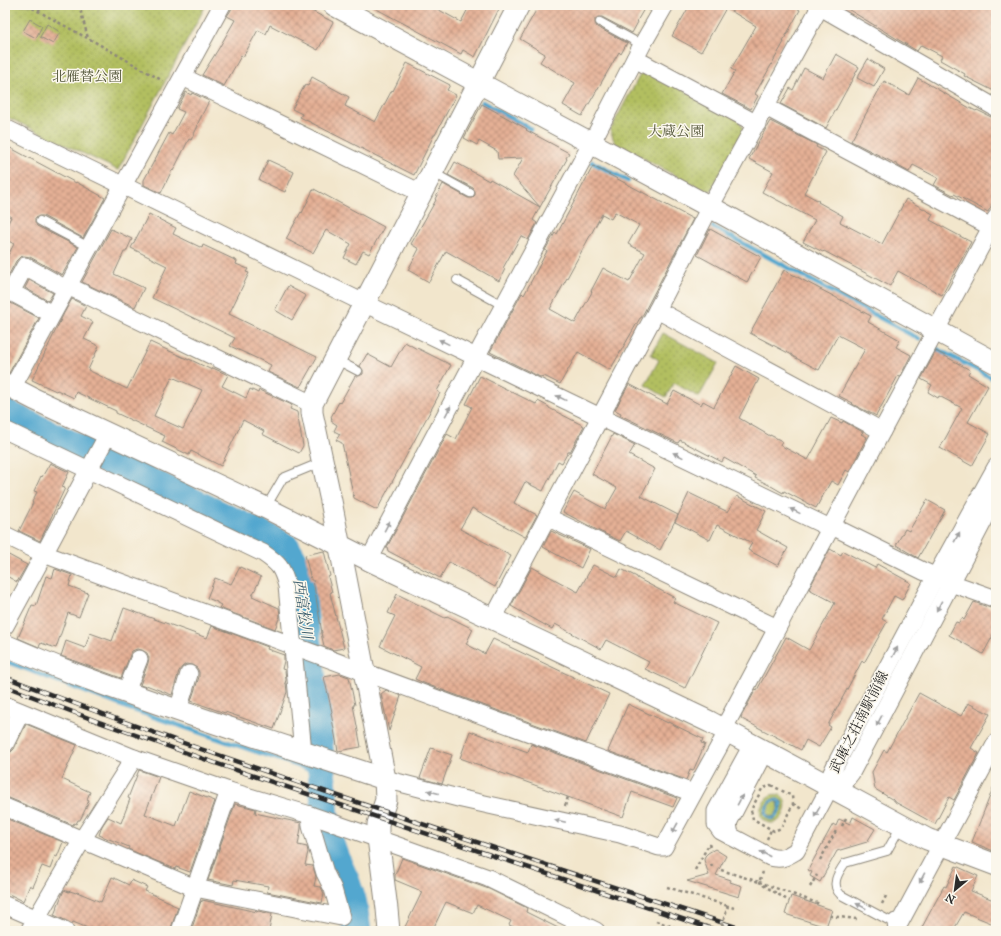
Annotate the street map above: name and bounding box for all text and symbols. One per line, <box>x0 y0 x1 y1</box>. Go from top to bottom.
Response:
park label: 北雁替公園 <box>52 68 122 85</box>
park label: 大蔵公園 <box>648 123 704 140</box>
one-way arrow <box>438 339 450 345</box>
one-way arrow <box>555 395 567 402</box>
one-way arrow <box>445 405 451 417</box>
one-way arrow <box>672 452 684 458</box>
one-way arrow <box>790 508 801 514</box>
one-way arrow <box>384 520 391 532</box>
one-way arrow <box>954 532 961 543</box>
water label: 西富松川 <box>290 578 316 642</box>
one-way arrow <box>936 600 943 612</box>
one-way arrow <box>892 646 899 658</box>
street label: 武庫之荘南駅前線 <box>826 668 892 776</box>
one-way arrow <box>875 715 882 727</box>
one-way arrow <box>427 789 439 795</box>
one-way arrow <box>736 794 743 805</box>
one-way arrow <box>814 806 820 818</box>
one-way arrow <box>554 818 566 824</box>
one-way arrow <box>671 822 678 833</box>
one-way arrow <box>759 851 771 857</box>
north arrow <box>935 870 975 910</box>
one-way arrow <box>919 873 926 884</box>
text: N <box>943 890 958 906</box>
one-way arrow <box>855 903 867 909</box>

